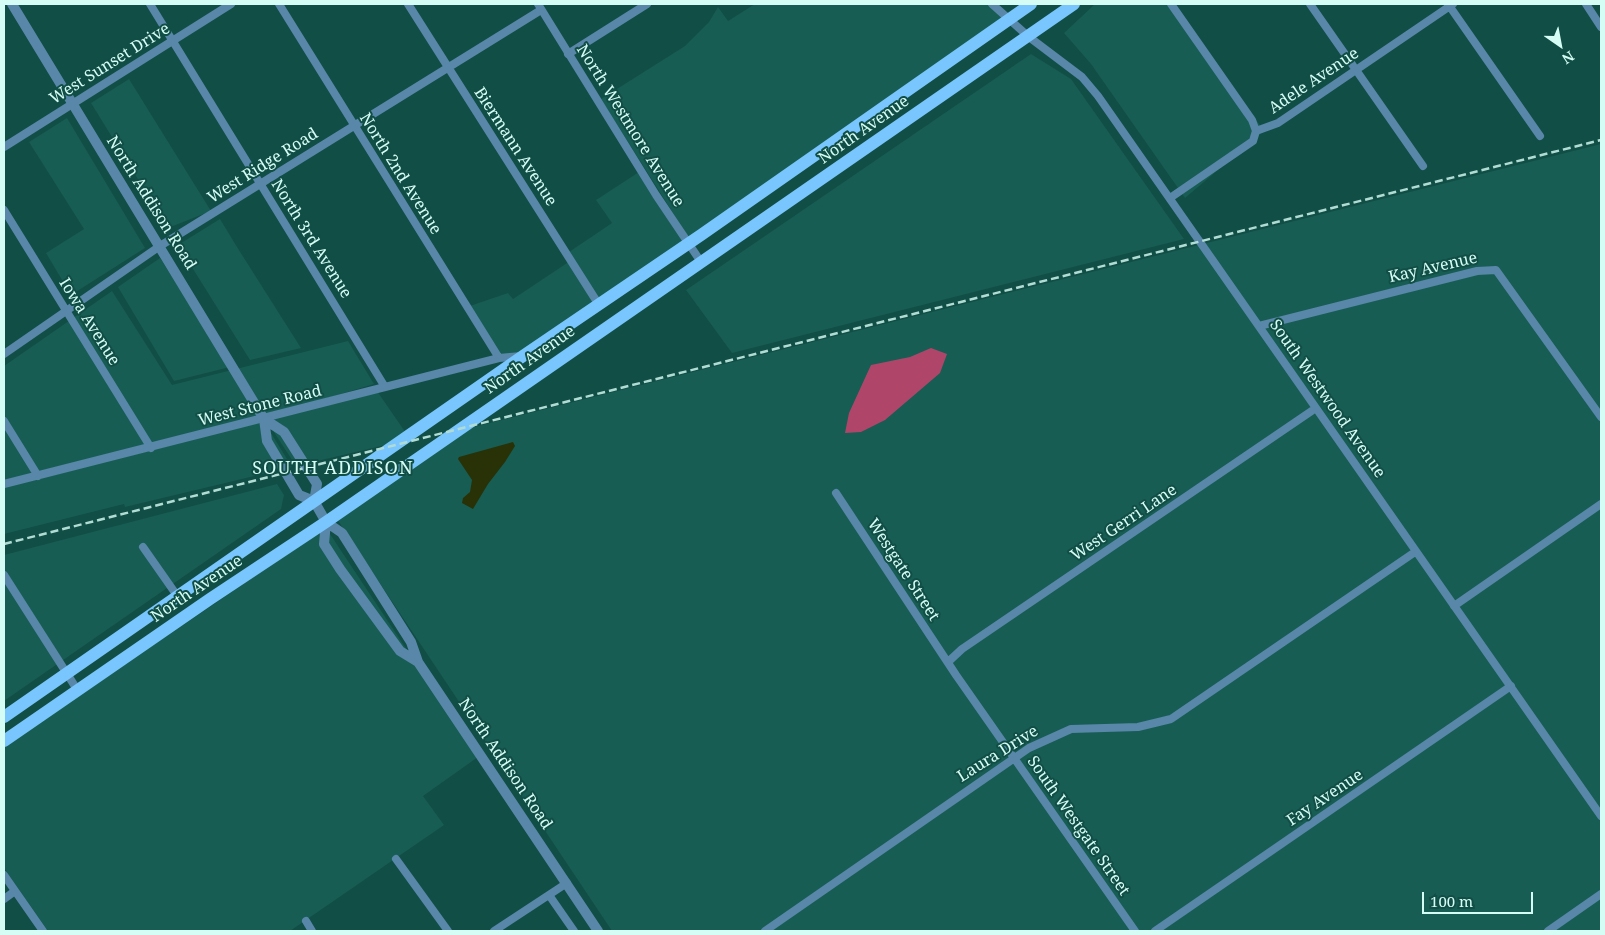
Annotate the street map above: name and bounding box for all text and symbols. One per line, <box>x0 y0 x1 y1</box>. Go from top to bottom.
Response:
street label: West Sunset Drive <box>46 19 174 109</box>
north arrow <box>1535 20 1585 70</box>
street label: North Westmore Avenue <box>572 41 688 211</box>
street label: Adele Avenue <box>1265 44 1363 118</box>
text: N <box>1559 47 1578 69</box>
street label: Biermann Avenue <box>469 84 561 210</box>
street label: North Avenue <box>815 92 913 168</box>
street label: North 2nd Avenue <box>355 110 445 238</box>
street label: West Ridge Road <box>204 124 322 208</box>
street label: North Addison Road <box>102 133 200 273</box>
street label: North 3rd Avenue <box>267 176 355 302</box>
street label: Kay Avenue <box>1387 248 1479 288</box>
street label: Iowa Avenue <box>55 275 123 369</box>
street label: South Westwood Avenue <box>1265 316 1389 482</box>
street label: North Avenue <box>481 322 579 398</box>
street label: West Stone Road <box>196 381 324 431</box>
district label: SOUTH ADDISON <box>251 458 415 480</box>
street label: West Gerri Lane <box>1067 480 1181 566</box>
street label: Westgate Street <box>863 515 943 625</box>
street label: North Avenue <box>148 551 246 627</box>
street label: North Addison Road <box>454 695 556 833</box>
street label: Laura Drive <box>954 722 1042 786</box>
street label: South Westgate Street <box>1023 753 1133 899</box>
street label: Fay Avenue <box>1283 765 1367 831</box>
scale bar <box>1425 882 1536 914</box>
text: 100 m <box>1430 891 1473 911</box>

